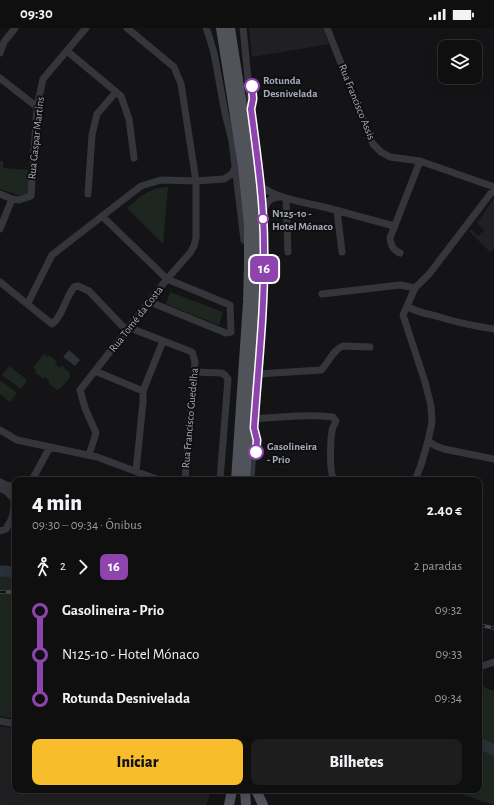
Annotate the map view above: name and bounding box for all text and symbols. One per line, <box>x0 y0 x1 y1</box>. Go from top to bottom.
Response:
text: 09:30 <box>20 6 53 21</box>
map controls <box>438 40 482 84</box>
button: layers <box>438 40 482 84</box>
street label: Rua Francisco Assis <box>337 63 377 141</box>
place label: Rotunda Desnivelada <box>263 75 318 99</box>
marker: Rotunda Desnivelada <box>244 78 260 94</box>
street label: Rua Gaspar Martins <box>26 96 46 180</box>
place label: N125-10 - Hotel Mónaco <box>272 208 334 232</box>
marker: N125-10 - Hotel Mónaco <box>257 213 269 225</box>
line badge: 16 <box>246 256 282 282</box>
text: 16 <box>258 262 270 276</box>
street label: Rua Tomé da Costa <box>107 284 165 354</box>
street label: Rua Francisco Guedelha <box>180 367 200 469</box>
place label: Gasolineira - Prio <box>267 441 318 465</box>
marker: Gasolineira - Prio <box>248 444 264 460</box>
text: 4 min <box>32 492 82 514</box>
text: 2.40 € <box>427 503 462 518</box>
text: 09:30 – 09:34 · Ônibus <box>32 519 142 532</box>
icon: walk <box>32 556 54 578</box>
icon: forward <box>72 556 94 578</box>
text: 2 <box>60 560 66 573</box>
text: 16 <box>108 560 120 574</box>
text: 2 paradas <box>414 560 462 573</box>
text: Gasolineira - Prio <box>62 603 164 618</box>
text: 09:32 <box>435 604 462 617</box>
text: N125-10 - Hotel Mónaco <box>62 647 199 662</box>
text: 09:33 <box>435 648 462 661</box>
text: Rotunda Desnivelada <box>62 691 190 706</box>
text: 09:34 <box>434 692 462 705</box>
button: Iniciar <box>32 739 243 785</box>
button: Bilhetes <box>251 739 462 785</box>

